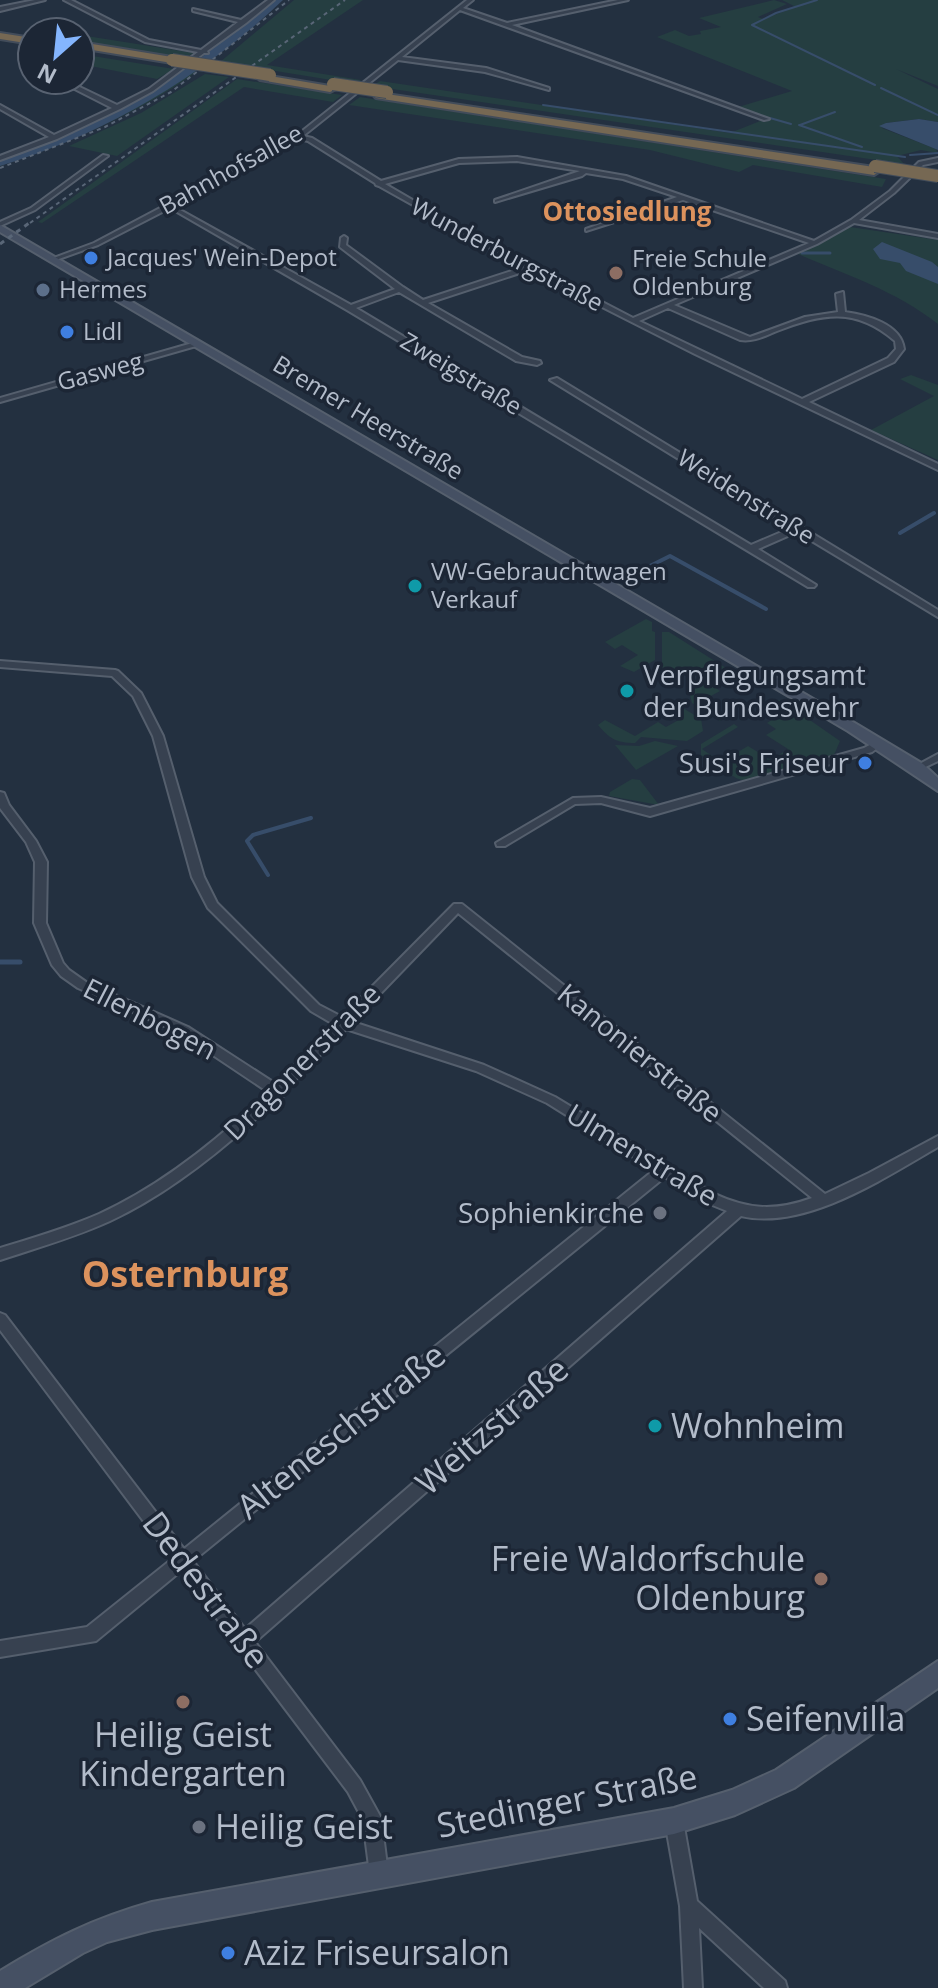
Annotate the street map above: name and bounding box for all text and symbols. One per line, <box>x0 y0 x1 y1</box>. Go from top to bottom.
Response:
north arrow <box>16 16 96 96</box>
text: N <box>32 57 61 92</box>
street label: Bahnhofsallee <box>153 116 308 222</box>
street label: Wunderburgstraße <box>406 189 610 318</box>
district label: Ottosiedlung <box>543 193 712 229</box>
place label: Jacques' Wein-Depot <box>105 240 337 273</box>
place label: Freie Schule Oldenburg <box>632 241 767 302</box>
marker: Jacques' Wein-Depot <box>82 249 100 267</box>
marker: Freie Schule Oldenburg <box>607 264 625 282</box>
place label: Hermes <box>59 272 147 305</box>
marker: Hermes <box>34 281 52 299</box>
place label: Lidl <box>83 314 122 347</box>
marker: Lidl <box>58 323 76 341</box>
street label: Zweigstraße <box>395 323 529 422</box>
street label: Gasweg <box>53 343 146 398</box>
street label: Bremer Heerstraße <box>267 347 470 487</box>
street label: Weidenstraße <box>672 440 822 551</box>
place label: VW-Gebrauchtwagen Verkauf <box>431 554 667 615</box>
marker: VW-Gebrauchtwagen Verkauf <box>406 577 424 595</box>
place label: Verpflegungsamt der Bundeswehr <box>643 655 866 725</box>
marker: Verpflegungsamt der Bundeswehr <box>618 682 636 700</box>
place label: Susi's Friseur <box>679 743 850 781</box>
marker: Susi's Friseur <box>856 754 874 772</box>
street label: Ellenbogen <box>77 968 224 1068</box>
street label: Kanonierstraße <box>550 974 731 1130</box>
street label: Dragonerstraße <box>215 975 388 1148</box>
street label: Ulmenstraße <box>560 1094 725 1214</box>
place label: Sophienkirche <box>458 1193 644 1231</box>
marker: Sophienkirche <box>651 1204 669 1222</box>
district label: Osternburg <box>82 1249 288 1298</box>
street label: Alteneschstraße <box>226 1332 454 1529</box>
street label: Weitzstraße <box>405 1346 578 1504</box>
place label: Wohnheim <box>671 1402 845 1448</box>
marker: Wohnheim <box>646 1417 664 1435</box>
street label: Dedestraße <box>133 1502 281 1677</box>
place label: Freie Waldorfschule Oldenburg <box>491 1535 805 1620</box>
marker: Freie Waldorfschule Oldenburg <box>812 1570 830 1588</box>
marker: Heilig Geist Kindergarten <box>174 1693 192 1711</box>
place label: Seifenvilla <box>746 1695 905 1741</box>
marker: Seifenvilla <box>721 1710 739 1728</box>
place label: Heilig Geist Kindergarten <box>79 1711 287 1796</box>
street label: Stedinger Straße <box>433 1752 701 1848</box>
place label: Heilig Geist <box>215 1803 393 1849</box>
marker: Heilig Geist <box>190 1818 208 1836</box>
place label: Aziz Friseursalon <box>244 1929 510 1975</box>
marker: Aziz Friseursalon <box>219 1944 237 1962</box>

